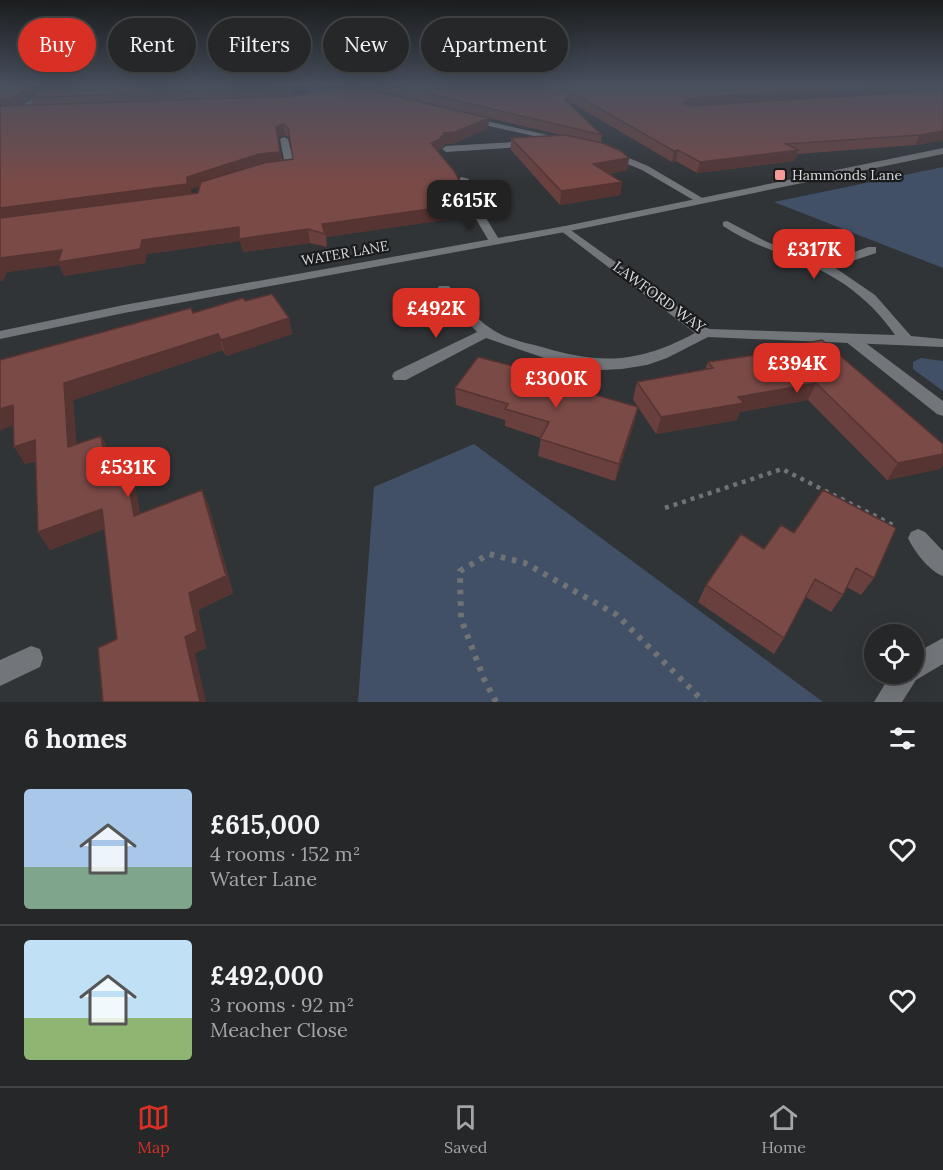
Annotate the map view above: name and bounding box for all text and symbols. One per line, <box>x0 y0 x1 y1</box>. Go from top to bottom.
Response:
chip: Buy <box>18 18 96 72</box>
chip: Rent <box>108 18 196 72</box>
chip: Filters <box>208 18 311 72</box>
chip: New <box>323 18 409 72</box>
chip: Apartment <box>421 18 568 72</box>
place label: Hammonds Lane <box>792 166 902 184</box>
marker: Hammonds Lane <box>773 168 787 182</box>
pin: £615K <box>427 180 511 231</box>
text: £615K <box>441 187 497 212</box>
pin: £317K <box>772 229 856 280</box>
street label: WATER LANE <box>300 236 390 270</box>
text: £317K <box>787 236 841 261</box>
street label: LAWFORD WAY <box>609 257 710 337</box>
pin: £492K <box>394 288 478 339</box>
text: £492K <box>407 295 465 320</box>
pin: £394K <box>755 343 839 394</box>
text: £394K <box>767 350 827 375</box>
pin: £300K <box>514 358 598 409</box>
text: £300K <box>525 365 587 390</box>
pin: £531K <box>86 447 170 498</box>
text: £531K <box>100 454 156 479</box>
map controls <box>864 624 924 684</box>
button: locate <box>864 624 924 684</box>
text: 6 homes <box>24 722 127 755</box>
icon: filters <box>886 722 919 755</box>
text: £615,000 <box>210 808 320 841</box>
icon: home <box>72 813 144 885</box>
icon: heart <box>886 833 919 866</box>
text: 4 rooms · 152 m² <box>210 841 360 866</box>
text: Water Lane <box>210 866 317 891</box>
text: £492,000 <box>210 959 324 992</box>
icon: home <box>72 964 144 1036</box>
icon: heart <box>886 984 919 1017</box>
text: 3 rooms · 92 m² <box>210 992 354 1017</box>
text: Meacher Close <box>210 1017 348 1042</box>
tab: Map <box>137 1101 170 1157</box>
tab: Saved <box>444 1101 487 1157</box>
tab: Home <box>761 1101 806 1157</box>

